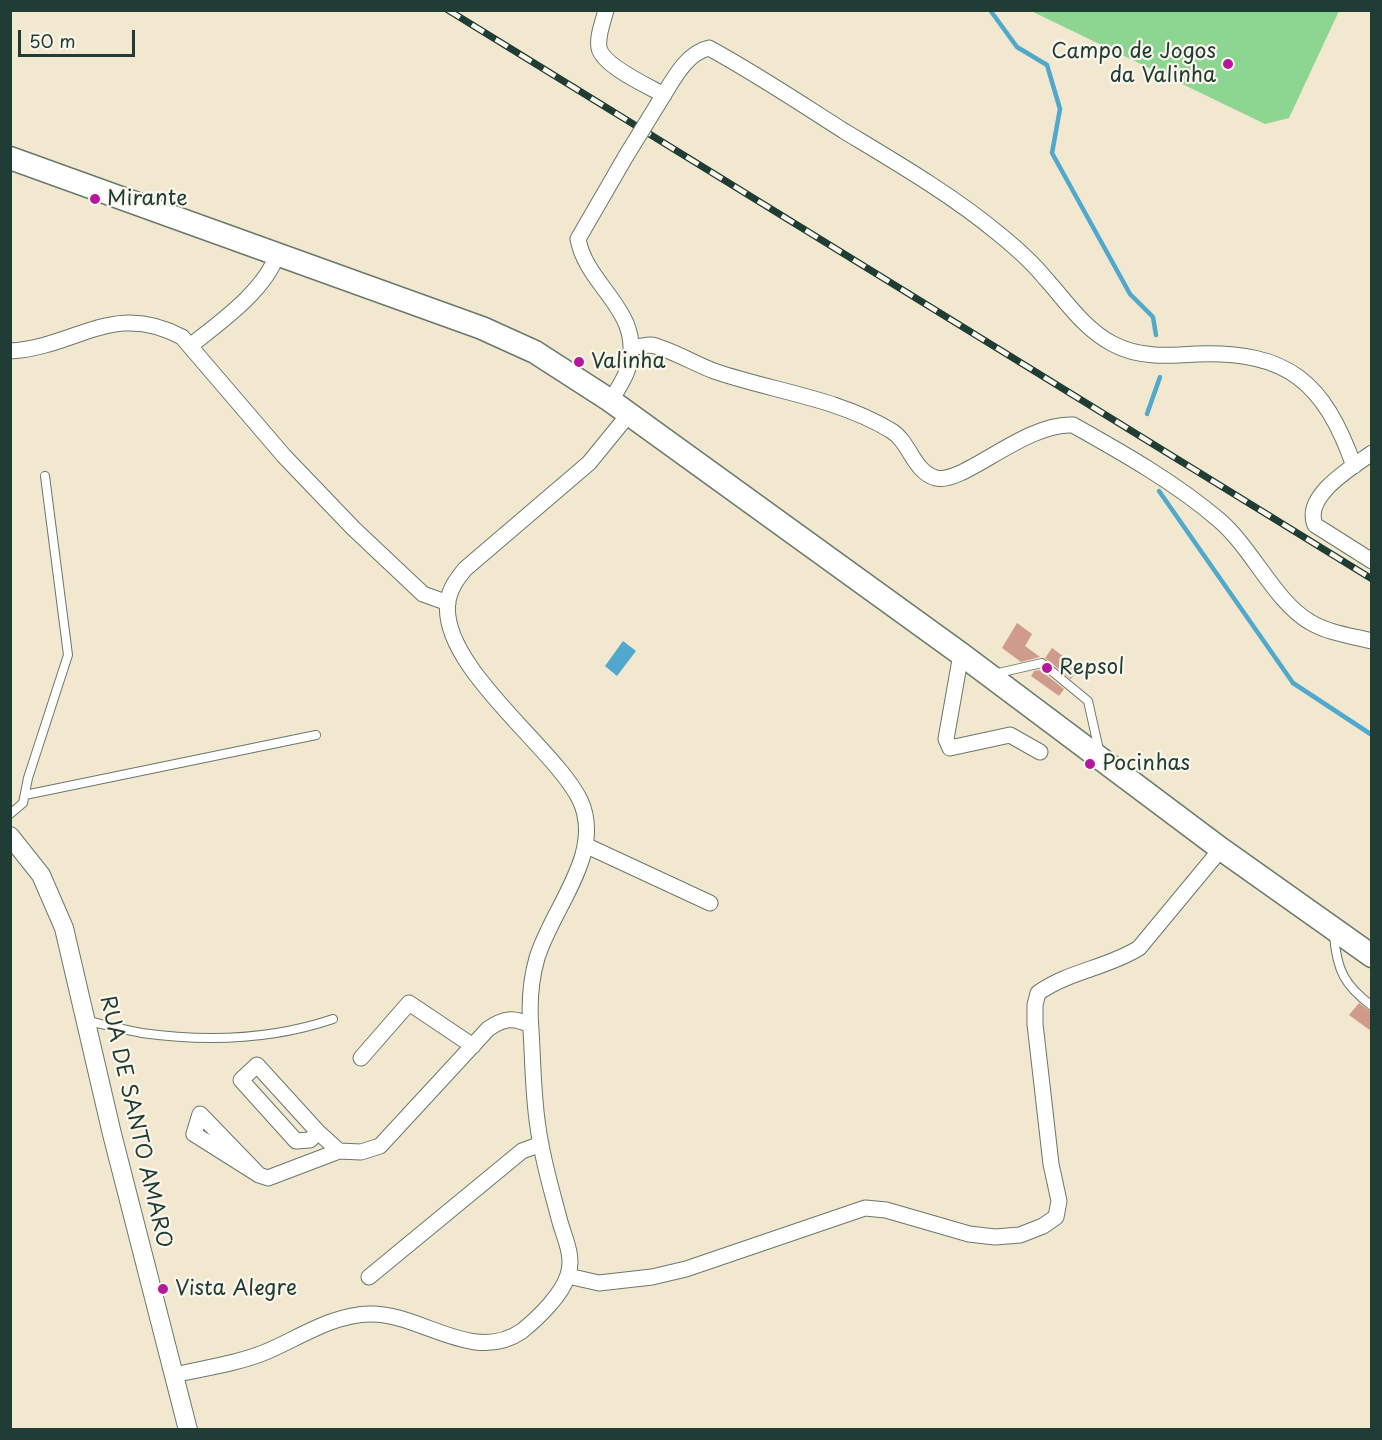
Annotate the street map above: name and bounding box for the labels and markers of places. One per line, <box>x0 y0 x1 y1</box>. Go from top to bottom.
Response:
place label: Campo de Jogos da Valinha <box>1051 39 1216 89</box>
marker: Campo de Jogos da Valinha <box>1221 57 1235 71</box>
place label: Mirante <box>107 186 188 212</box>
marker: Mirante <box>88 192 102 206</box>
place label: Valinha <box>591 349 665 375</box>
marker: Valinha <box>572 355 586 369</box>
place label: Repsol <box>1059 655 1124 681</box>
marker: Repsol <box>1040 661 1054 675</box>
place label: Pocinhas <box>1102 751 1190 777</box>
marker: Pocinhas <box>1083 757 1097 771</box>
place label: Vista Alegre <box>175 1276 297 1302</box>
marker: Vista Alegre <box>156 1282 170 1296</box>

